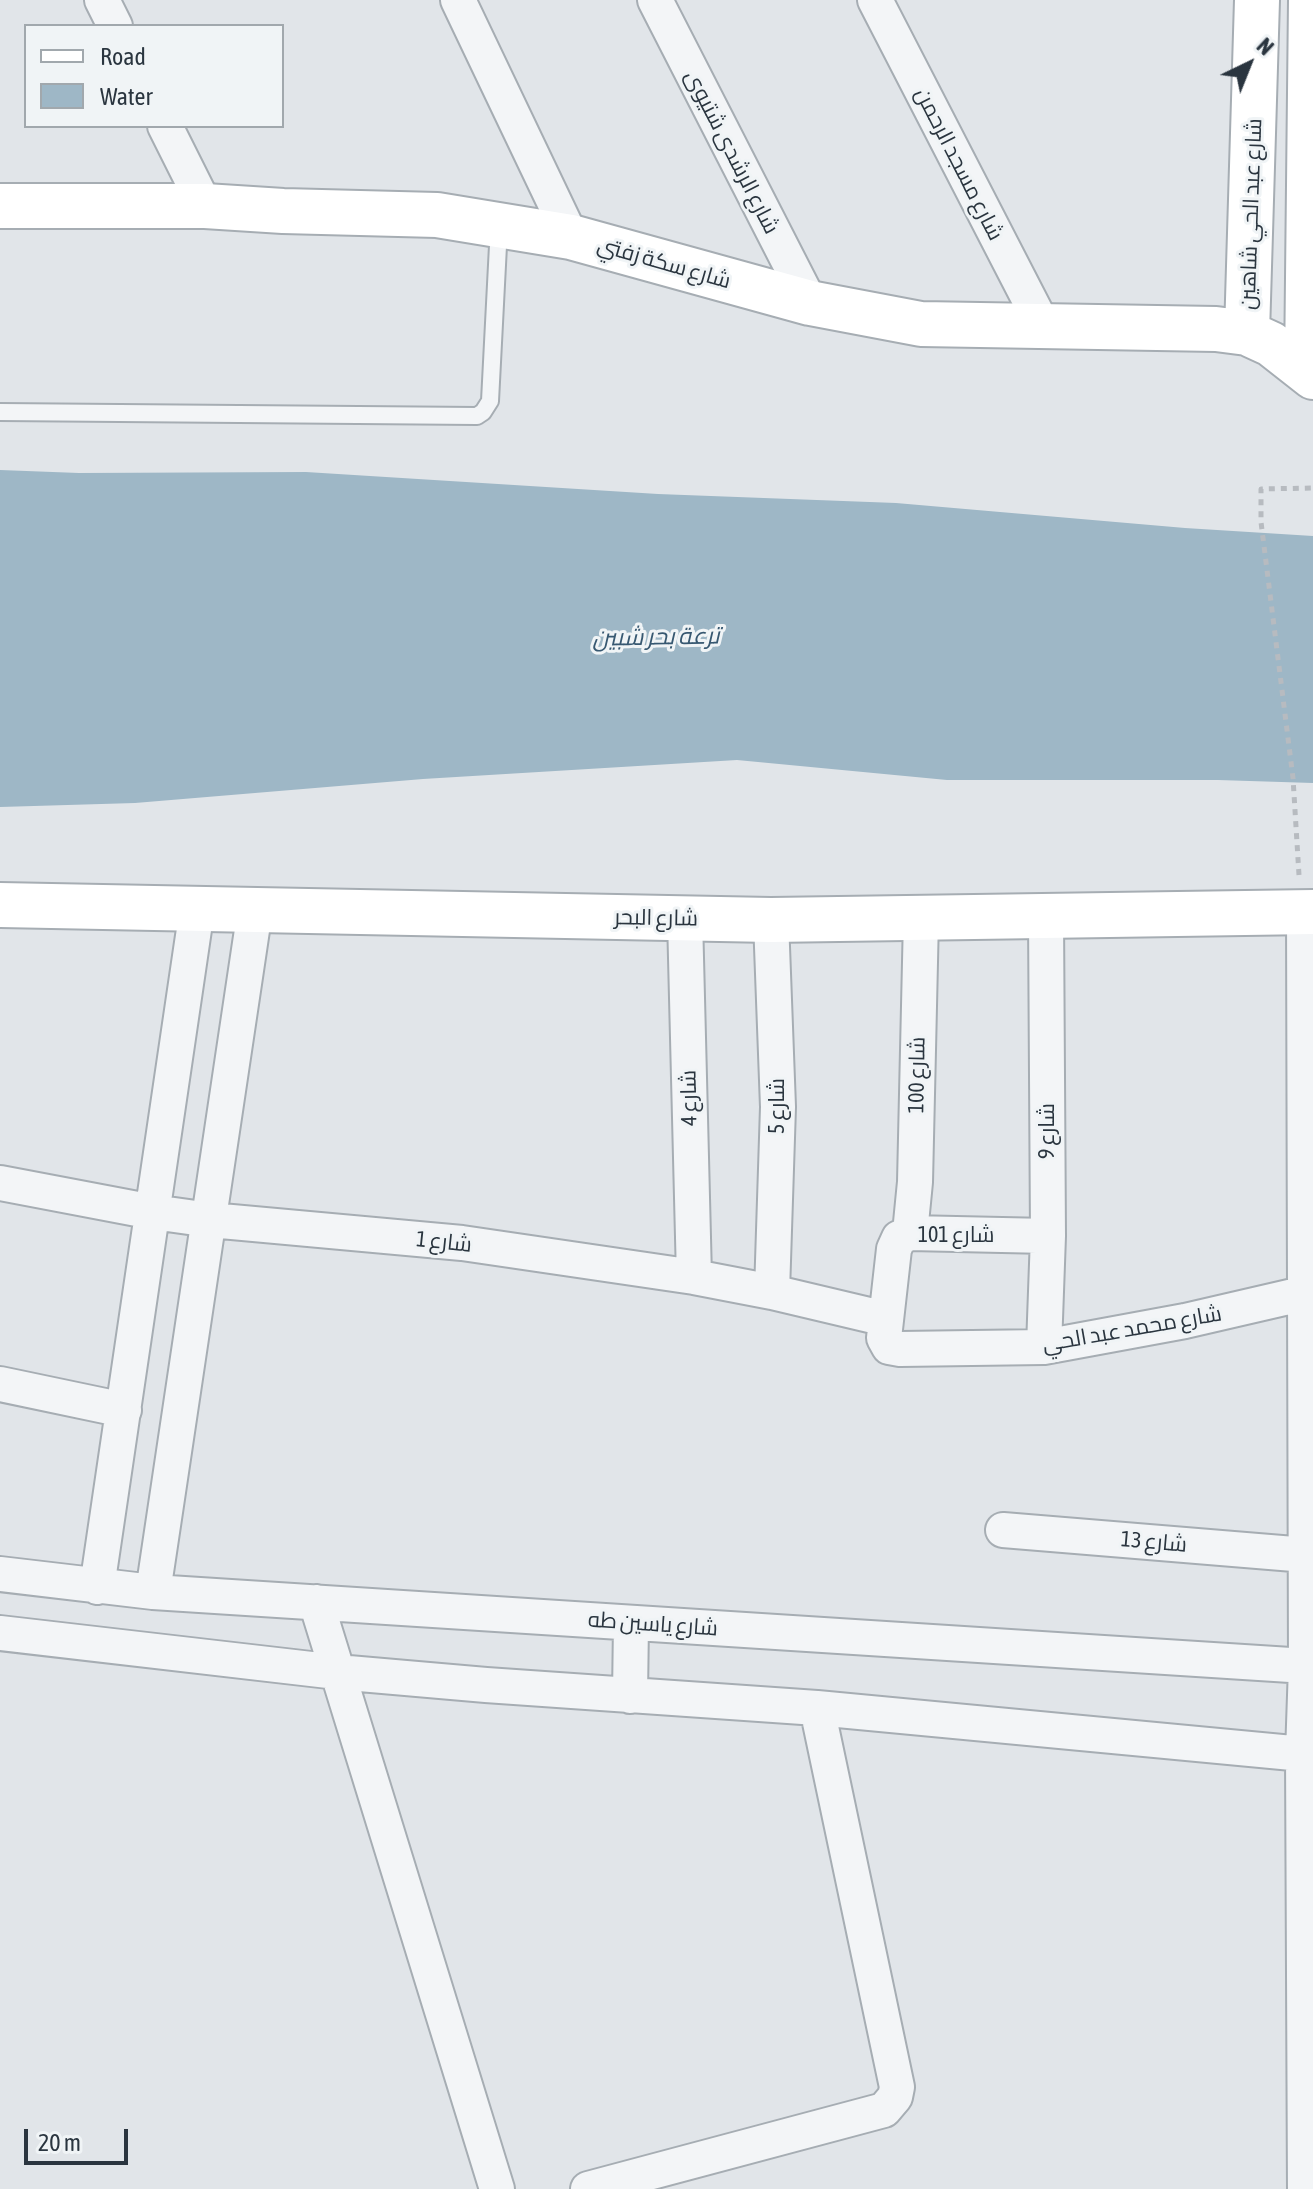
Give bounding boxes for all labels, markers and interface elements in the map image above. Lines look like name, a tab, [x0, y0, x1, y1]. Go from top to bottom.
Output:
legend	[24, 24, 284, 128]
north arrow	[1209, 24, 1289, 104]
text: N	[1252, 33, 1279, 60]
text: Road	[100, 43, 146, 70]
street label: شارع الرشدى شتيوى	[679, 66, 785, 238]
text: Water	[100, 83, 153, 110]
street label: شارع مسجد الرحمن	[909, 83, 1009, 245]
street label: شارع عبد الحي شاهين	[1234, 118, 1268, 310]
street label: شارع سكة زفتي	[594, 231, 734, 295]
water label: ترعة بحر شبين	[592, 621, 720, 653]
street label: شارع البحر	[614, 904, 698, 932]
street label: شارع 100	[903, 1036, 931, 1114]
street label: شارع 4	[675, 1070, 703, 1126]
street label: شارع 5	[764, 1078, 790, 1134]
street label: شارع 9	[1034, 1103, 1060, 1159]
street label: شارع 101	[918, 1222, 994, 1248]
street label: شارع 1	[415, 1226, 473, 1258]
street label: شارع محمد عبد الحي	[1040, 1300, 1224, 1358]
street label: شارع 13	[1120, 1526, 1188, 1558]
street label: شارع ياسين طه	[587, 1606, 719, 1642]
scale bar	[28, 2113, 132, 2163]
text: 20 m	[38, 2129, 81, 2156]

